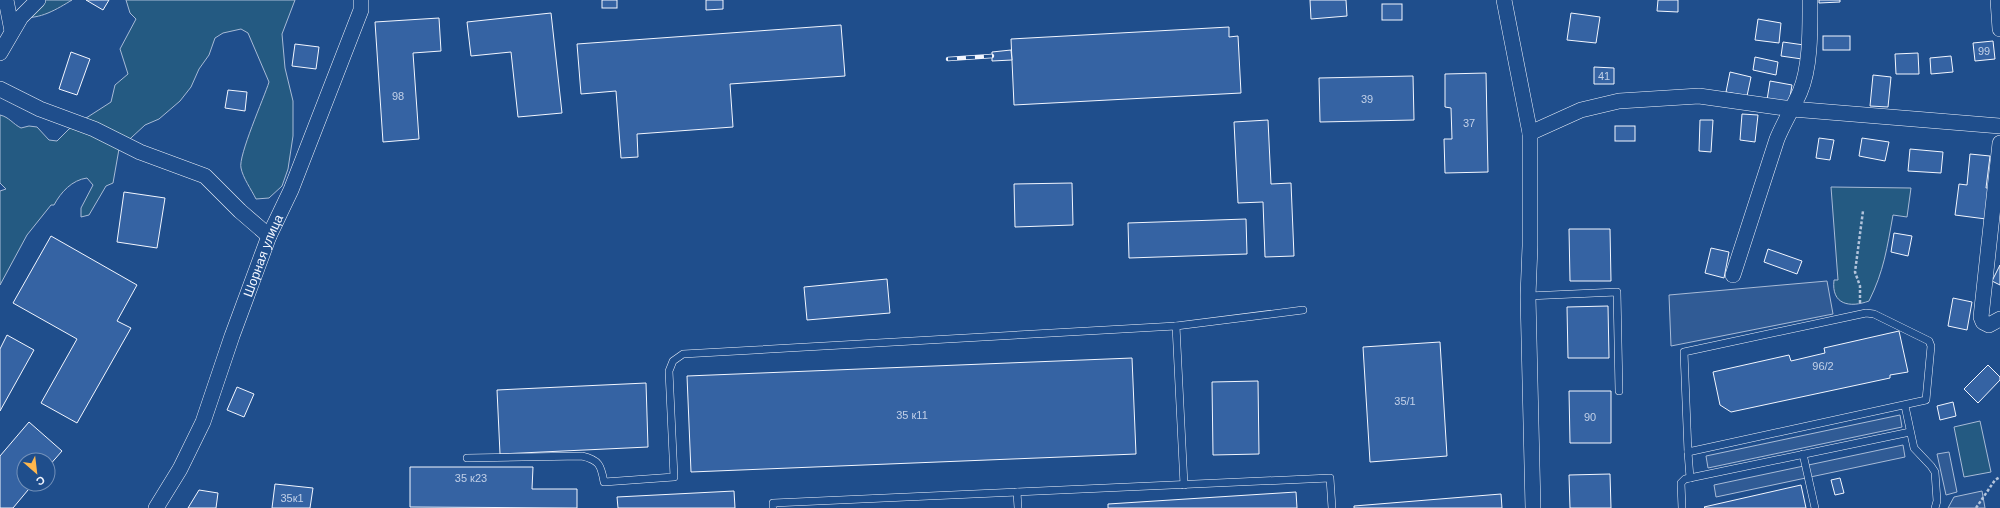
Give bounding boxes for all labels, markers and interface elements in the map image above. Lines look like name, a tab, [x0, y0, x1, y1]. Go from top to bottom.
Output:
house number: 99	[1978, 45, 1990, 57]
house number: 41	[1598, 70, 1610, 82]
house number: 98	[392, 90, 404, 102]
house number: 39	[1361, 93, 1373, 105]
house number: 37	[1463, 117, 1475, 129]
street label: Шорная улица	[240, 211, 286, 299]
house number: 96/2	[1812, 360, 1834, 372]
house number: 35/1	[1394, 395, 1416, 407]
house number: 35 к11	[896, 409, 928, 421]
house number: 90	[1584, 411, 1596, 423]
north arrow	[16, 452, 56, 492]
house number: 35 к23	[455, 472, 487, 484]
text: С	[34, 474, 47, 488]
house number: 35к1	[280, 492, 304, 504]

